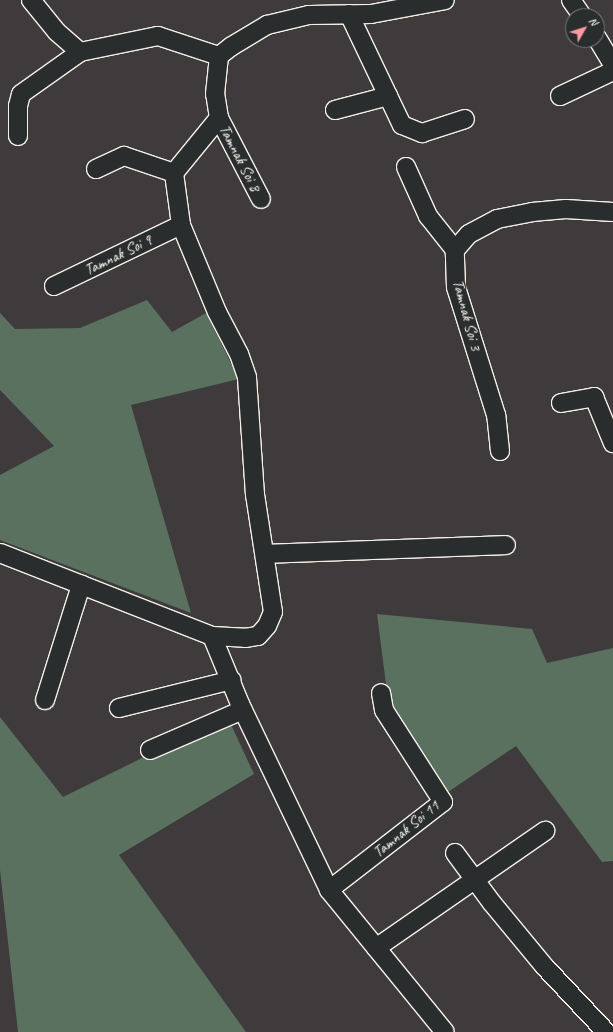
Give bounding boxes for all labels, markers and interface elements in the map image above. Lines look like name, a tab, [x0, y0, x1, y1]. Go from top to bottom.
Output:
north arrow	[565, 8, 605, 48]
text: N	[586, 14, 601, 28]
street label: Tamnak Soi 8	[215, 121, 265, 195]
street label: Tamnak Soi 9	[81, 230, 155, 280]
street label: Tamnak Soi 3	[448, 278, 486, 352]
street label: Tamnak Soi 11	[369, 796, 443, 862]

